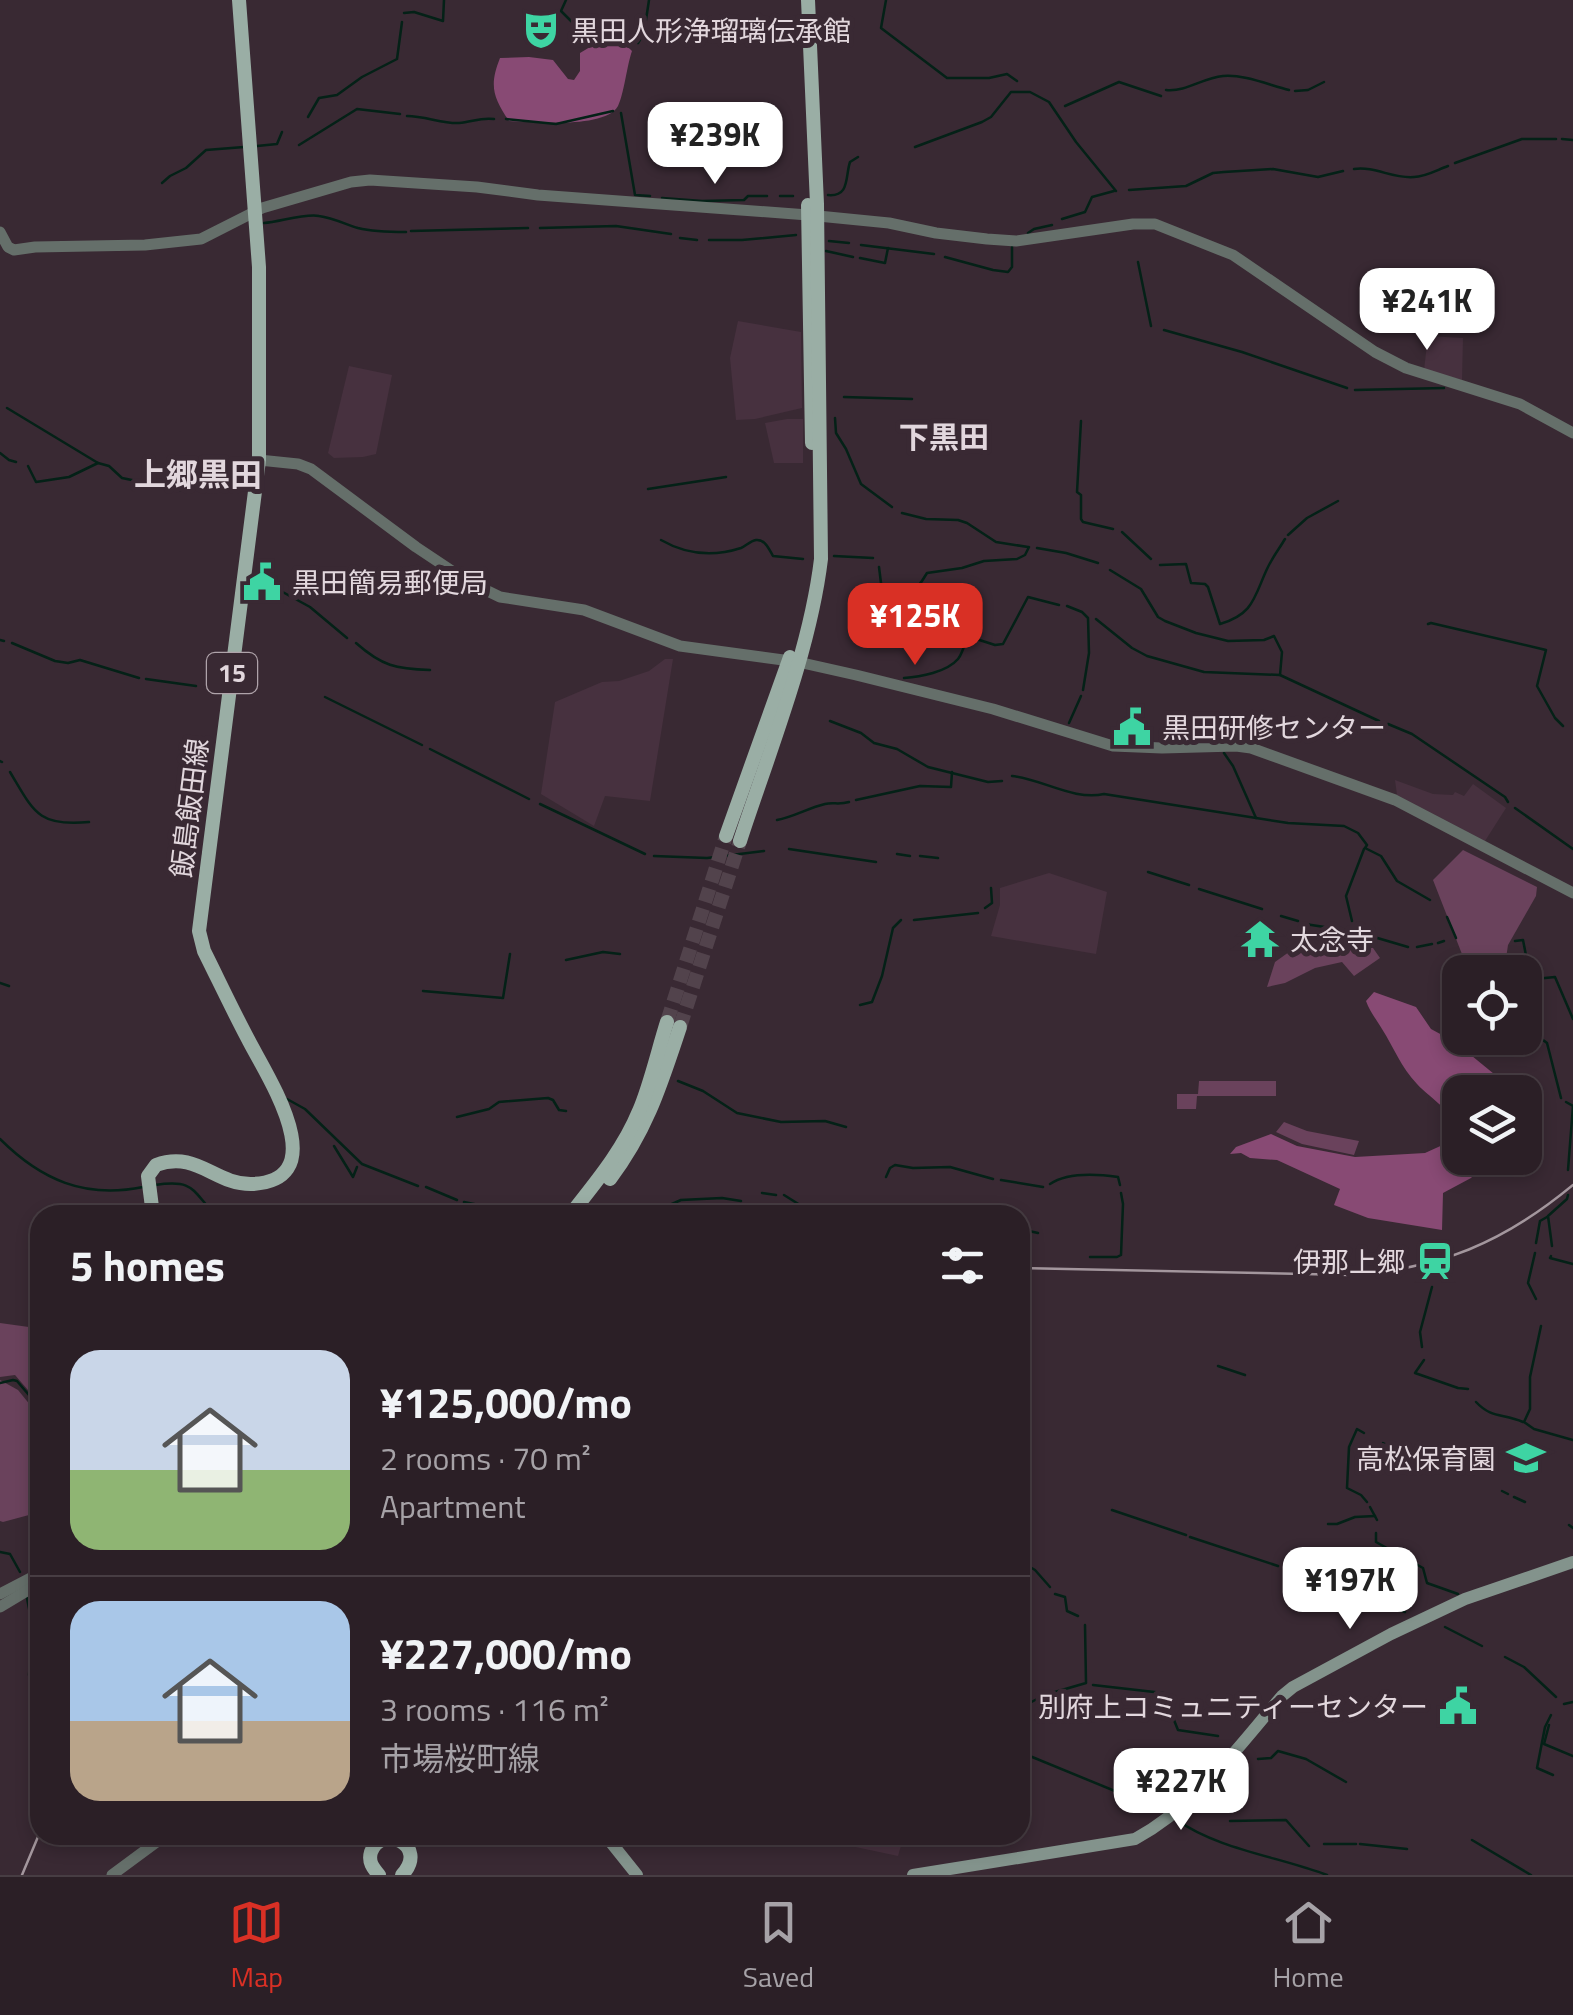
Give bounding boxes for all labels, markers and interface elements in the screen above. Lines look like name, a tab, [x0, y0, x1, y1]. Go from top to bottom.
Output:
theatre icon: 黒田人形浄瑠璃伝承館	[520, 9, 562, 51]
place label: 黒田人形浄瑠璃伝承館	[571, 9, 851, 52]
pin: ¥239K	[645, 102, 785, 187]
text: ¥239K	[670, 110, 760, 158]
pin: ¥241K	[1357, 268, 1497, 353]
text: ¥241K	[1382, 276, 1472, 324]
district label: 下黒田	[899, 414, 989, 460]
district label: 上郷黒田	[134, 450, 262, 498]
public building icon: 黒田簡易郵便局	[241, 561, 283, 603]
place label: 黒田簡易郵便局	[292, 561, 488, 604]
pin: ¥125K	[845, 583, 985, 668]
text: ¥125K	[870, 591, 960, 639]
road number: 15	[207, 653, 257, 693]
public building icon: 黒田研修センター	[1111, 706, 1153, 748]
place label: 黒田研修センター	[1162, 706, 1386, 749]
street label: 飯島飯田線	[159, 736, 219, 880]
temple icon: 太念寺	[1239, 918, 1281, 960]
place label: 太念寺	[1290, 918, 1374, 961]
map controls	[1442, 955, 1542, 1175]
button: locate	[1442, 955, 1542, 1055]
button: layers	[1442, 1075, 1542, 1175]
text: 5 homes	[70, 1233, 225, 1297]
icon: filters	[935, 1238, 990, 1293]
place label: 伊那上郷	[1293, 1240, 1405, 1283]
station icon: 伊那上郷	[1414, 1240, 1456, 1282]
text: ¥125,000/mo	[380, 1370, 632, 1434]
icon: home	[150, 1390, 270, 1510]
text: 2 rooms · 70 m²	[380, 1434, 591, 1482]
place label: 高松保育園	[1356, 1437, 1496, 1480]
school or university icon: 高松保育園	[1505, 1437, 1547, 1479]
text: Apartment	[380, 1482, 526, 1530]
pin: ¥197K	[1280, 1547, 1420, 1632]
text: ¥197K	[1305, 1555, 1395, 1603]
text: ¥227,000/mo	[380, 1621, 632, 1685]
icon: home	[150, 1641, 270, 1761]
text: 3 rooms · 116 m²	[380, 1685, 609, 1733]
place label: 別府上コミュニティーセンター	[1038, 1685, 1428, 1728]
public building icon: 別府上コミュニティーセンター	[1437, 1685, 1479, 1727]
text: 市場桜町線	[380, 1734, 540, 1782]
pin: ¥227K	[1111, 1748, 1251, 1833]
text: ¥227K	[1136, 1756, 1226, 1804]
tab: Map	[229, 1895, 284, 1998]
tab: Saved	[743, 1895, 814, 1998]
tab: Home	[1273, 1895, 1344, 1998]

